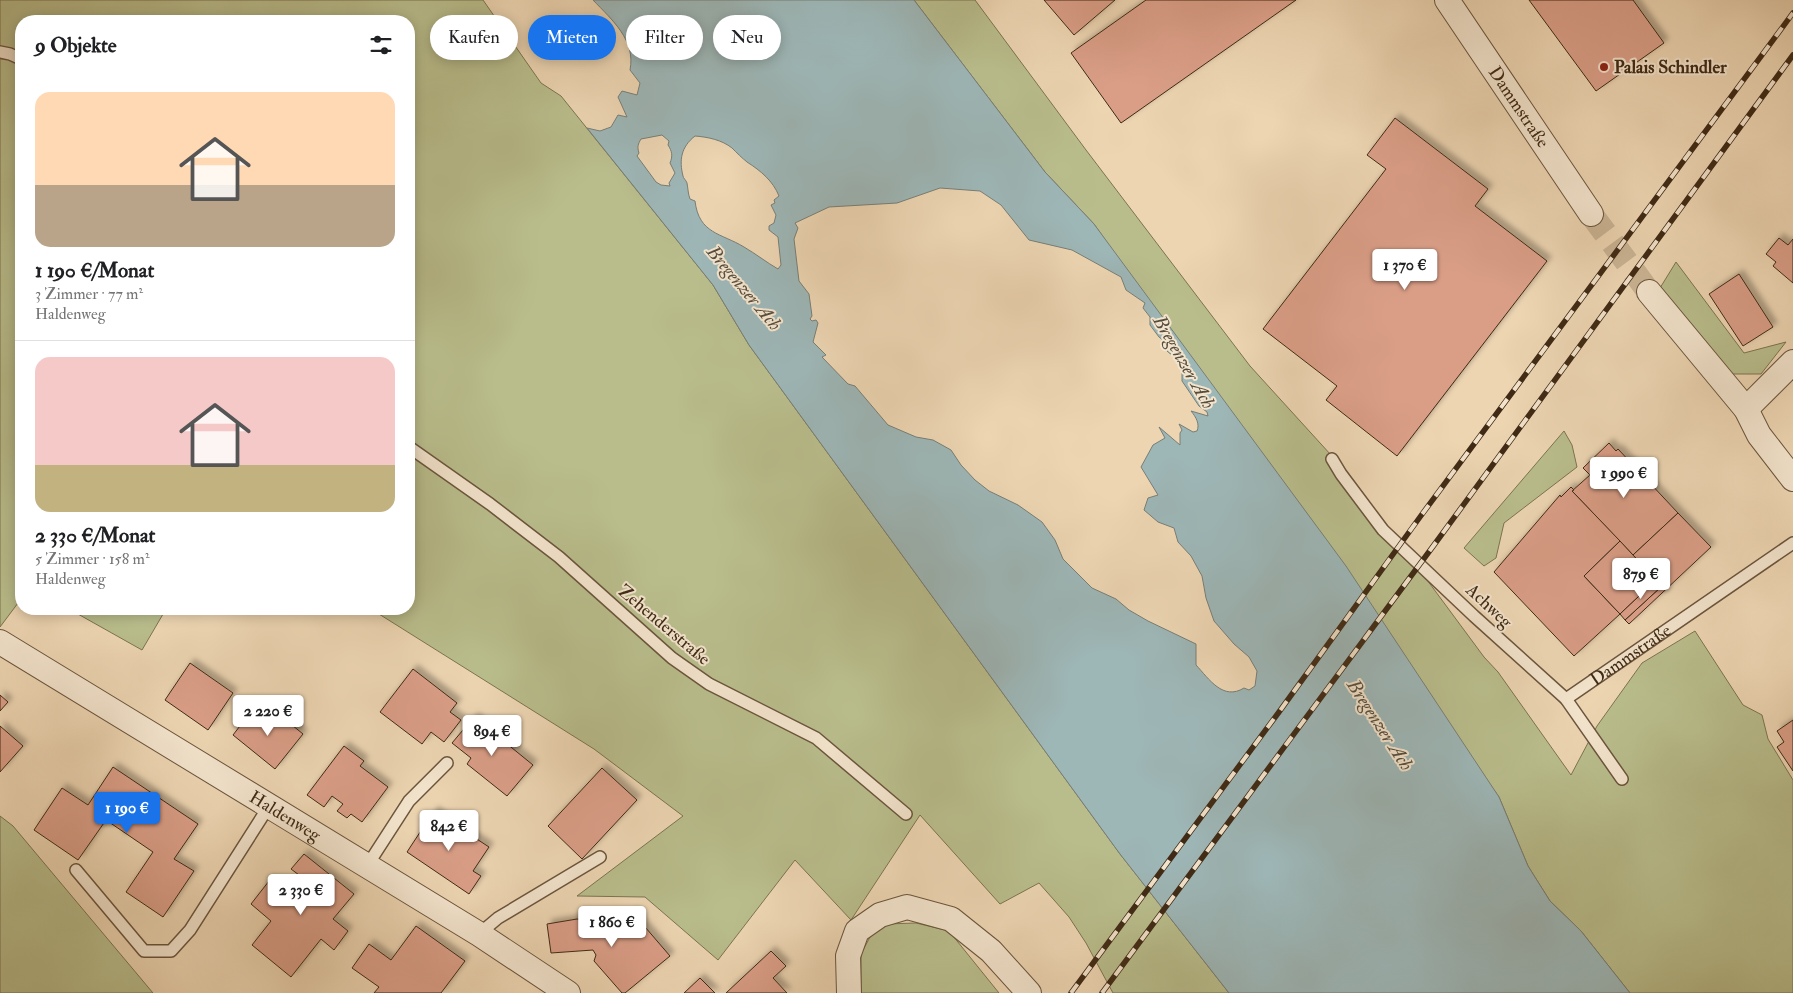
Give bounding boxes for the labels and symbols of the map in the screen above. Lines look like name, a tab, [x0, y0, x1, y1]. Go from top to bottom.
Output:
place label: Palais Schindler	[1614, 56, 1727, 79]
marker: Palais Schindler	[1598, 61, 1610, 73]
street label: Dammstraße	[1483, 62, 1555, 153]
water label: Bregenzer Ach	[701, 240, 787, 336]
pin: 1 370 €	[1359, 248, 1451, 291]
water label: Bregenzer Ach	[1147, 310, 1220, 413]
pin: 1 990 €	[1578, 456, 1670, 499]
pin: 879 €	[1606, 558, 1676, 600]
street label: Achweg	[1460, 578, 1518, 634]
street label: Zehenderstraße	[613, 580, 715, 671]
street label: Dammstraße	[1585, 619, 1676, 691]
water label: Bregenzer Ach	[1341, 674, 1418, 775]
pin: 2 220 €	[222, 694, 314, 737]
pin: 894 €	[457, 714, 527, 757]
street label: Haldenweg	[245, 785, 326, 847]
pin: 1 190 €	[81, 792, 173, 834]
pin: 842 €	[414, 810, 484, 852]
pin: 2 330 €	[255, 874, 347, 916]
pin: 1 860 €	[566, 906, 658, 948]

